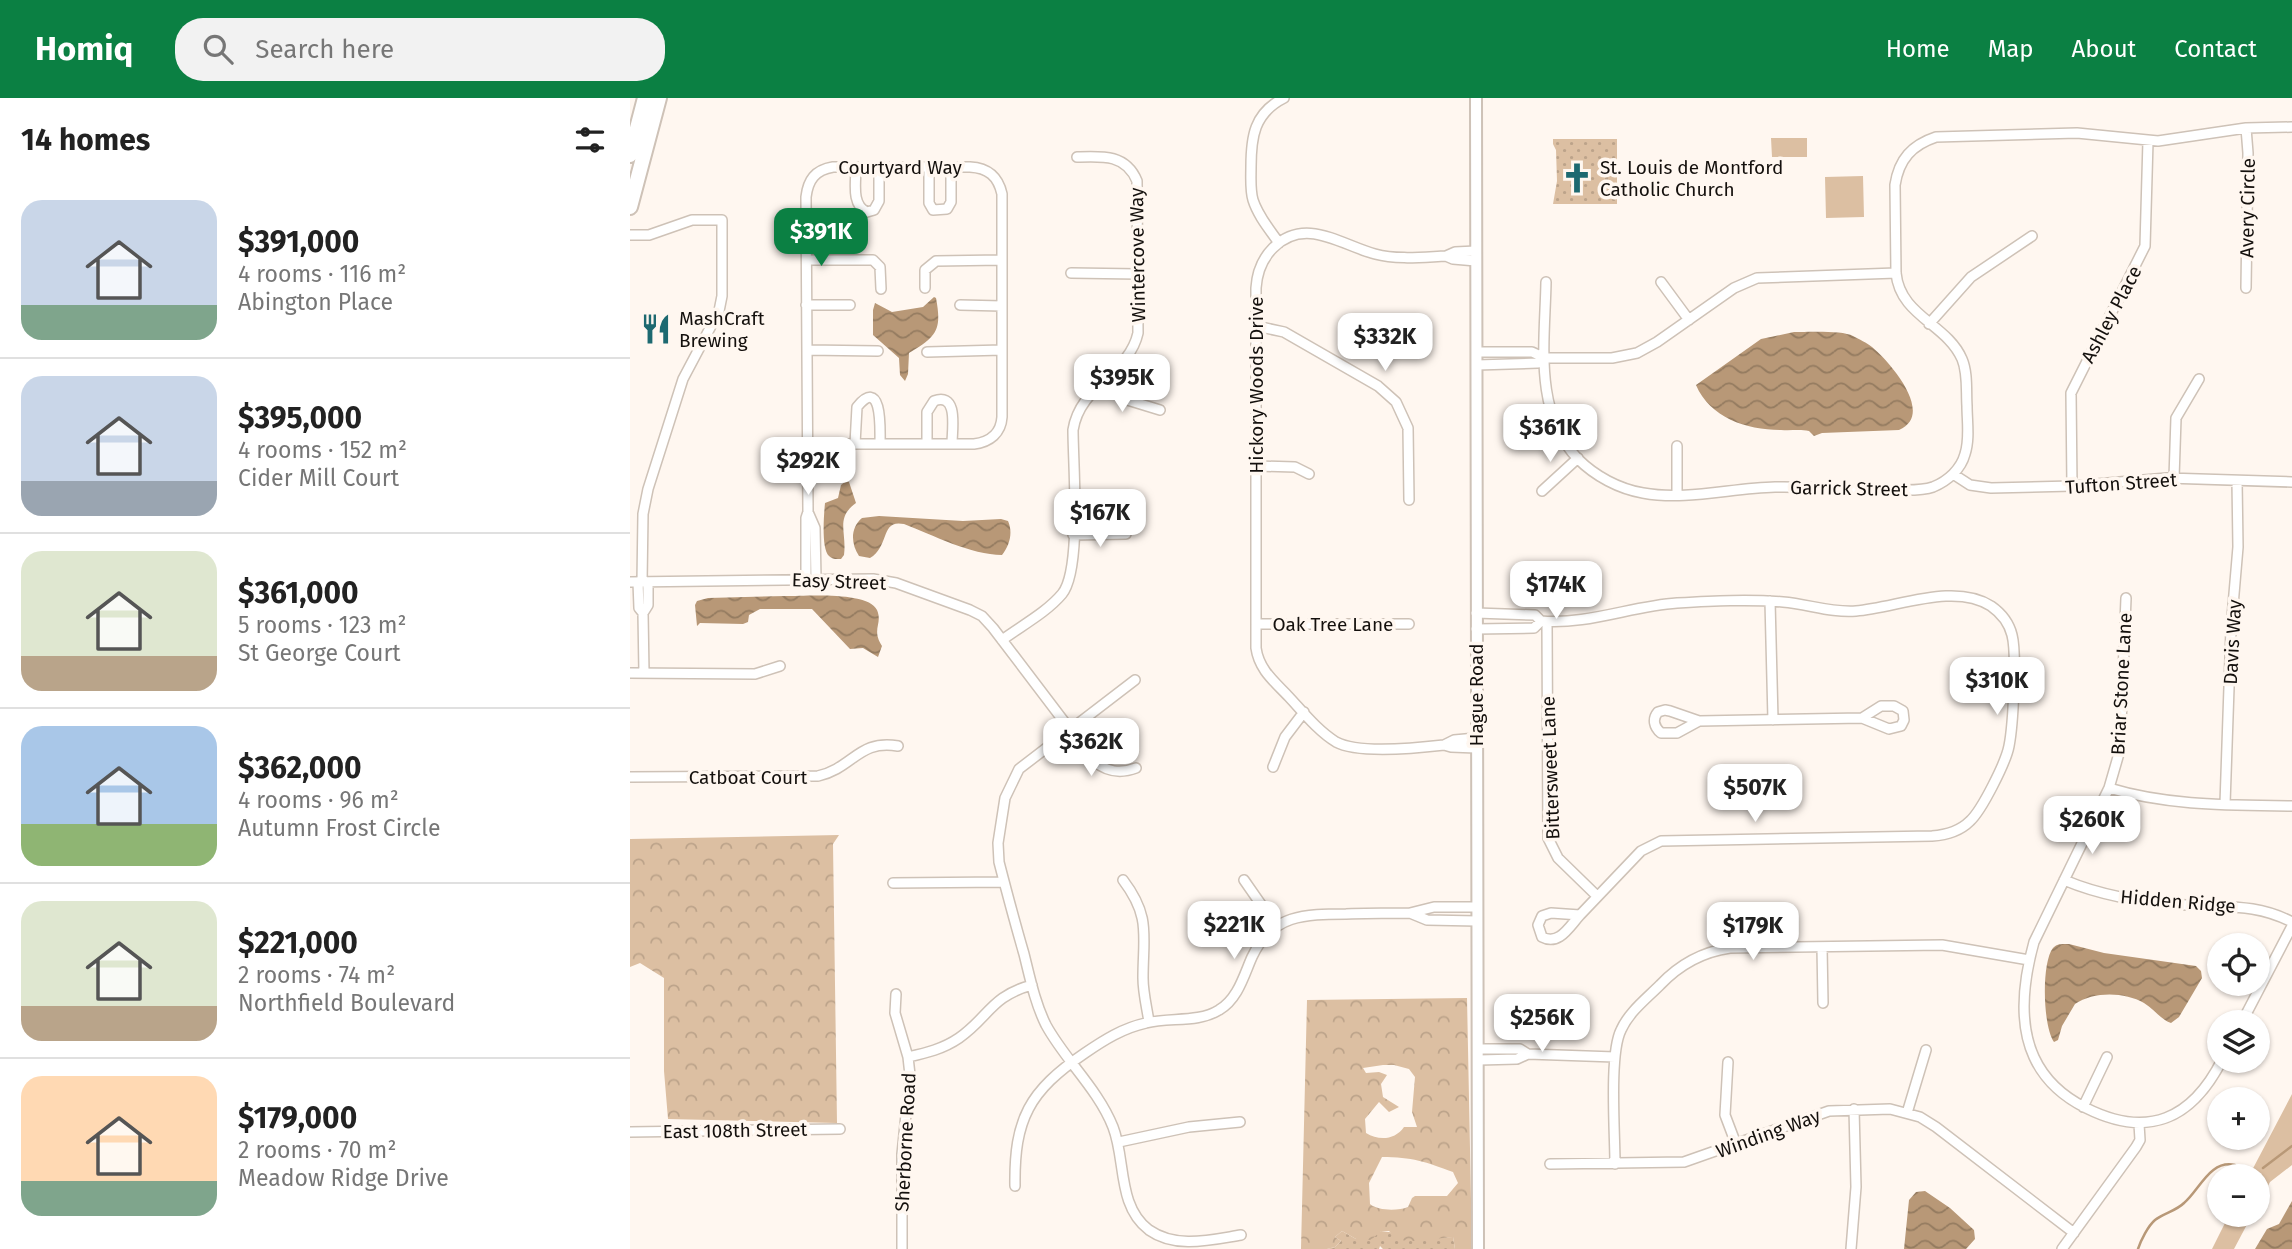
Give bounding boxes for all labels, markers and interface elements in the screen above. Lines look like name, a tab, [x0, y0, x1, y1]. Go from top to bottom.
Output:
search box	[175, 18, 665, 81]
text: Homiq	[35, 29, 133, 69]
icon: search	[199, 30, 237, 68]
text: Search here	[255, 34, 394, 65]
text: Home	[1886, 35, 1950, 63]
text: Map	[1988, 35, 2034, 63]
text: About	[2072, 35, 2136, 63]
text: Contact	[2174, 35, 2257, 63]
icon: filters	[571, 121, 609, 159]
text: 14 homes	[21, 122, 150, 158]
street label: Courtyard Way	[838, 156, 962, 179]
place label: St. Louis de Montford Catholic Church	[1600, 156, 1783, 201]
street label: Avery Circle	[2235, 158, 2260, 258]
church icon: St. Louis de Montford Catholic Church	[1560, 161, 1594, 195]
street label: Wintercove Way	[1125, 187, 1150, 323]
pin: $391K	[772, 208, 870, 268]
text: $391K	[790, 217, 852, 245]
text: $391,000	[238, 224, 359, 260]
icon: home	[77, 228, 161, 312]
text: 4 rooms · 116 m²	[238, 260, 406, 288]
street label: Ashley Place	[2076, 262, 2147, 367]
text: Abington Place	[238, 288, 393, 316]
street label: Hickory Woods Drive	[1245, 296, 1268, 474]
place label: MashCraft Brewing	[679, 307, 765, 352]
restaurant icon: MashCraft Brewing	[639, 312, 673, 346]
pin: $332K	[1336, 314, 1434, 373]
text: $332K	[1354, 322, 1416, 350]
pin: $395K	[1073, 354, 1171, 414]
text: $395K	[1090, 363, 1154, 391]
text: $395,000	[238, 400, 362, 436]
icon: home	[77, 404, 161, 488]
pin: $361K	[1501, 404, 1599, 464]
text: $361K	[1519, 413, 1581, 441]
text: 4 rooms · 152 m²	[238, 436, 407, 464]
pin: $292K	[759, 438, 857, 497]
text: $292K	[777, 446, 839, 474]
text: Cider Mill Court	[238, 464, 399, 492]
street label: Tufton Street	[2064, 468, 2178, 499]
street label: Garrick Street	[1790, 476, 1908, 501]
pin: $167K	[1051, 490, 1149, 549]
text: $167K	[1070, 498, 1130, 526]
pin: $174K	[1507, 561, 1605, 621]
street label: Easy Street	[791, 568, 887, 595]
text: $174K	[1526, 570, 1586, 598]
text: $361,000	[238, 575, 359, 611]
icon: home	[77, 579, 161, 663]
street label: Davis Way	[2219, 598, 2246, 685]
text: 5 rooms · 123 m²	[238, 611, 406, 639]
street label: Briar Stone Lane	[2106, 612, 2137, 756]
street label: Oak Tree Lane	[1273, 613, 1393, 636]
text: St George Court	[238, 639, 401, 667]
street label: Hague Road	[1465, 643, 1488, 747]
pin: $310K	[1948, 658, 2046, 717]
text: $310K	[1966, 666, 2028, 694]
street label: Bittersweet Lane	[1536, 696, 1565, 840]
pin: $362K	[1042, 718, 1140, 778]
text: $362K	[1059, 727, 1123, 755]
text: $362,000	[238, 750, 362, 786]
icon: home	[77, 754, 161, 838]
pin: $507K	[1706, 764, 1804, 824]
street label: Catboat Court	[689, 766, 807, 789]
text: $507K	[1723, 773, 1787, 801]
text: 4 rooms · 96 m²	[238, 786, 399, 814]
pin: $260K	[2043, 796, 2141, 856]
text: $260K	[2059, 805, 2125, 833]
text: Autumn Frost Circle	[238, 814, 441, 842]
street label: Hidden Ridge	[2119, 885, 2237, 918]
pin: $221K	[1185, 902, 1283, 961]
pin: $179K	[1704, 902, 1802, 962]
text: $221K	[1204, 910, 1264, 938]
text: $179K	[1723, 911, 1783, 939]
text: $221,000	[238, 925, 358, 961]
icon: home	[77, 929, 161, 1013]
map controls	[2207, 933, 2270, 1227]
button: locate	[2207, 933, 2270, 996]
text: 2 rooms · 74 m²	[238, 961, 395, 989]
text: Northfield Boulevard	[238, 989, 455, 1017]
pin: $256K	[1493, 995, 1591, 1054]
text: $256K	[1510, 1003, 1574, 1031]
button: layers	[2207, 1010, 2270, 1073]
street label: Sherborne Road	[890, 1072, 921, 1212]
button: +	[2207, 1087, 2270, 1150]
text: $179,000	[238, 1100, 357, 1136]
icon: home	[77, 1104, 161, 1188]
street label: Winding Way	[1713, 1104, 1824, 1163]
street label: East 108th Street	[662, 1118, 808, 1143]
text: 2 rooms · 70 m²	[238, 1136, 396, 1164]
text: Meadow Ridge Drive	[238, 1164, 449, 1192]
button: −	[2207, 1164, 2270, 1227]

